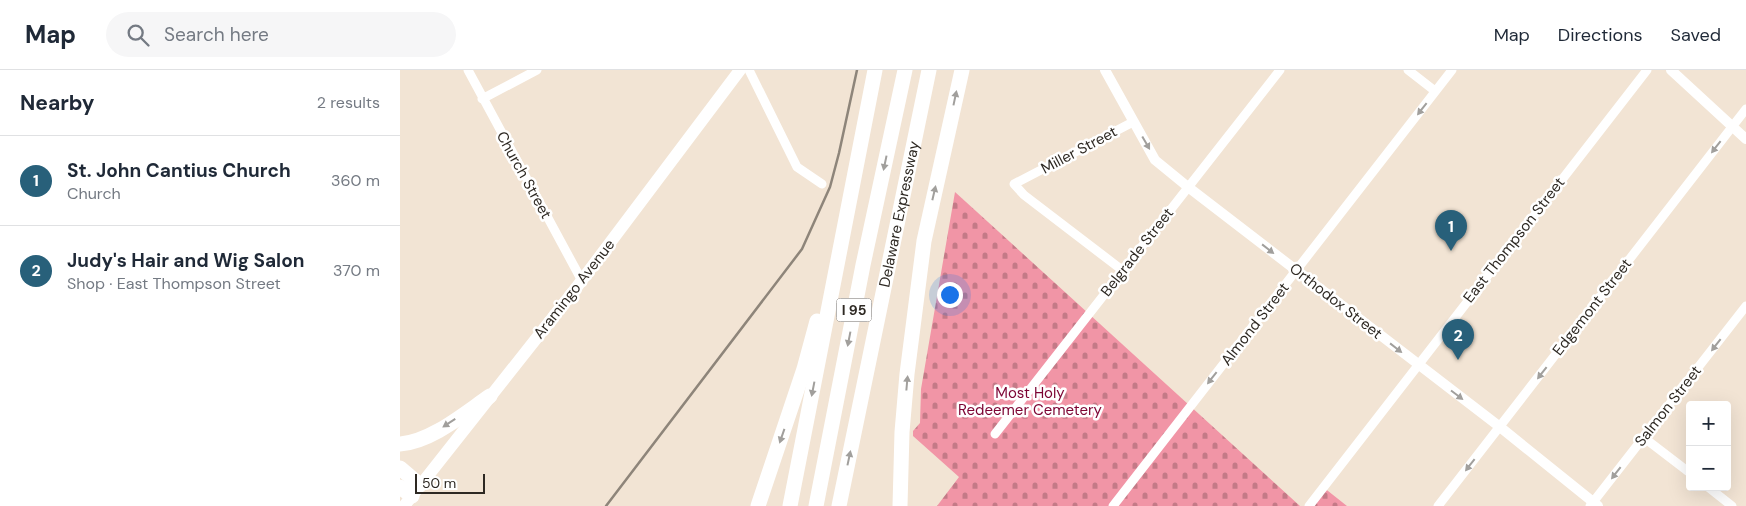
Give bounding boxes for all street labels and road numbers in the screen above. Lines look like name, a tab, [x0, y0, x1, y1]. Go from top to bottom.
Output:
street label: Miller Street	[1037, 122, 1121, 178]
street label: Church Street	[492, 128, 556, 222]
street label: Delaware Expressway	[874, 139, 924, 289]
street label: East Thompson Street	[1459, 173, 1569, 307]
street label: Belgrade Street	[1096, 203, 1178, 300]
street label: Aramingo Avenue	[529, 235, 619, 343]
street label: Edgemont Street	[1548, 254, 1636, 360]
street label: Orthodox Street	[1286, 258, 1387, 344]
street label: Almond Street	[1216, 278, 1294, 370]
road number: I 95	[836, 298, 872, 322]
street label: Salmon Street	[1630, 361, 1706, 451]

